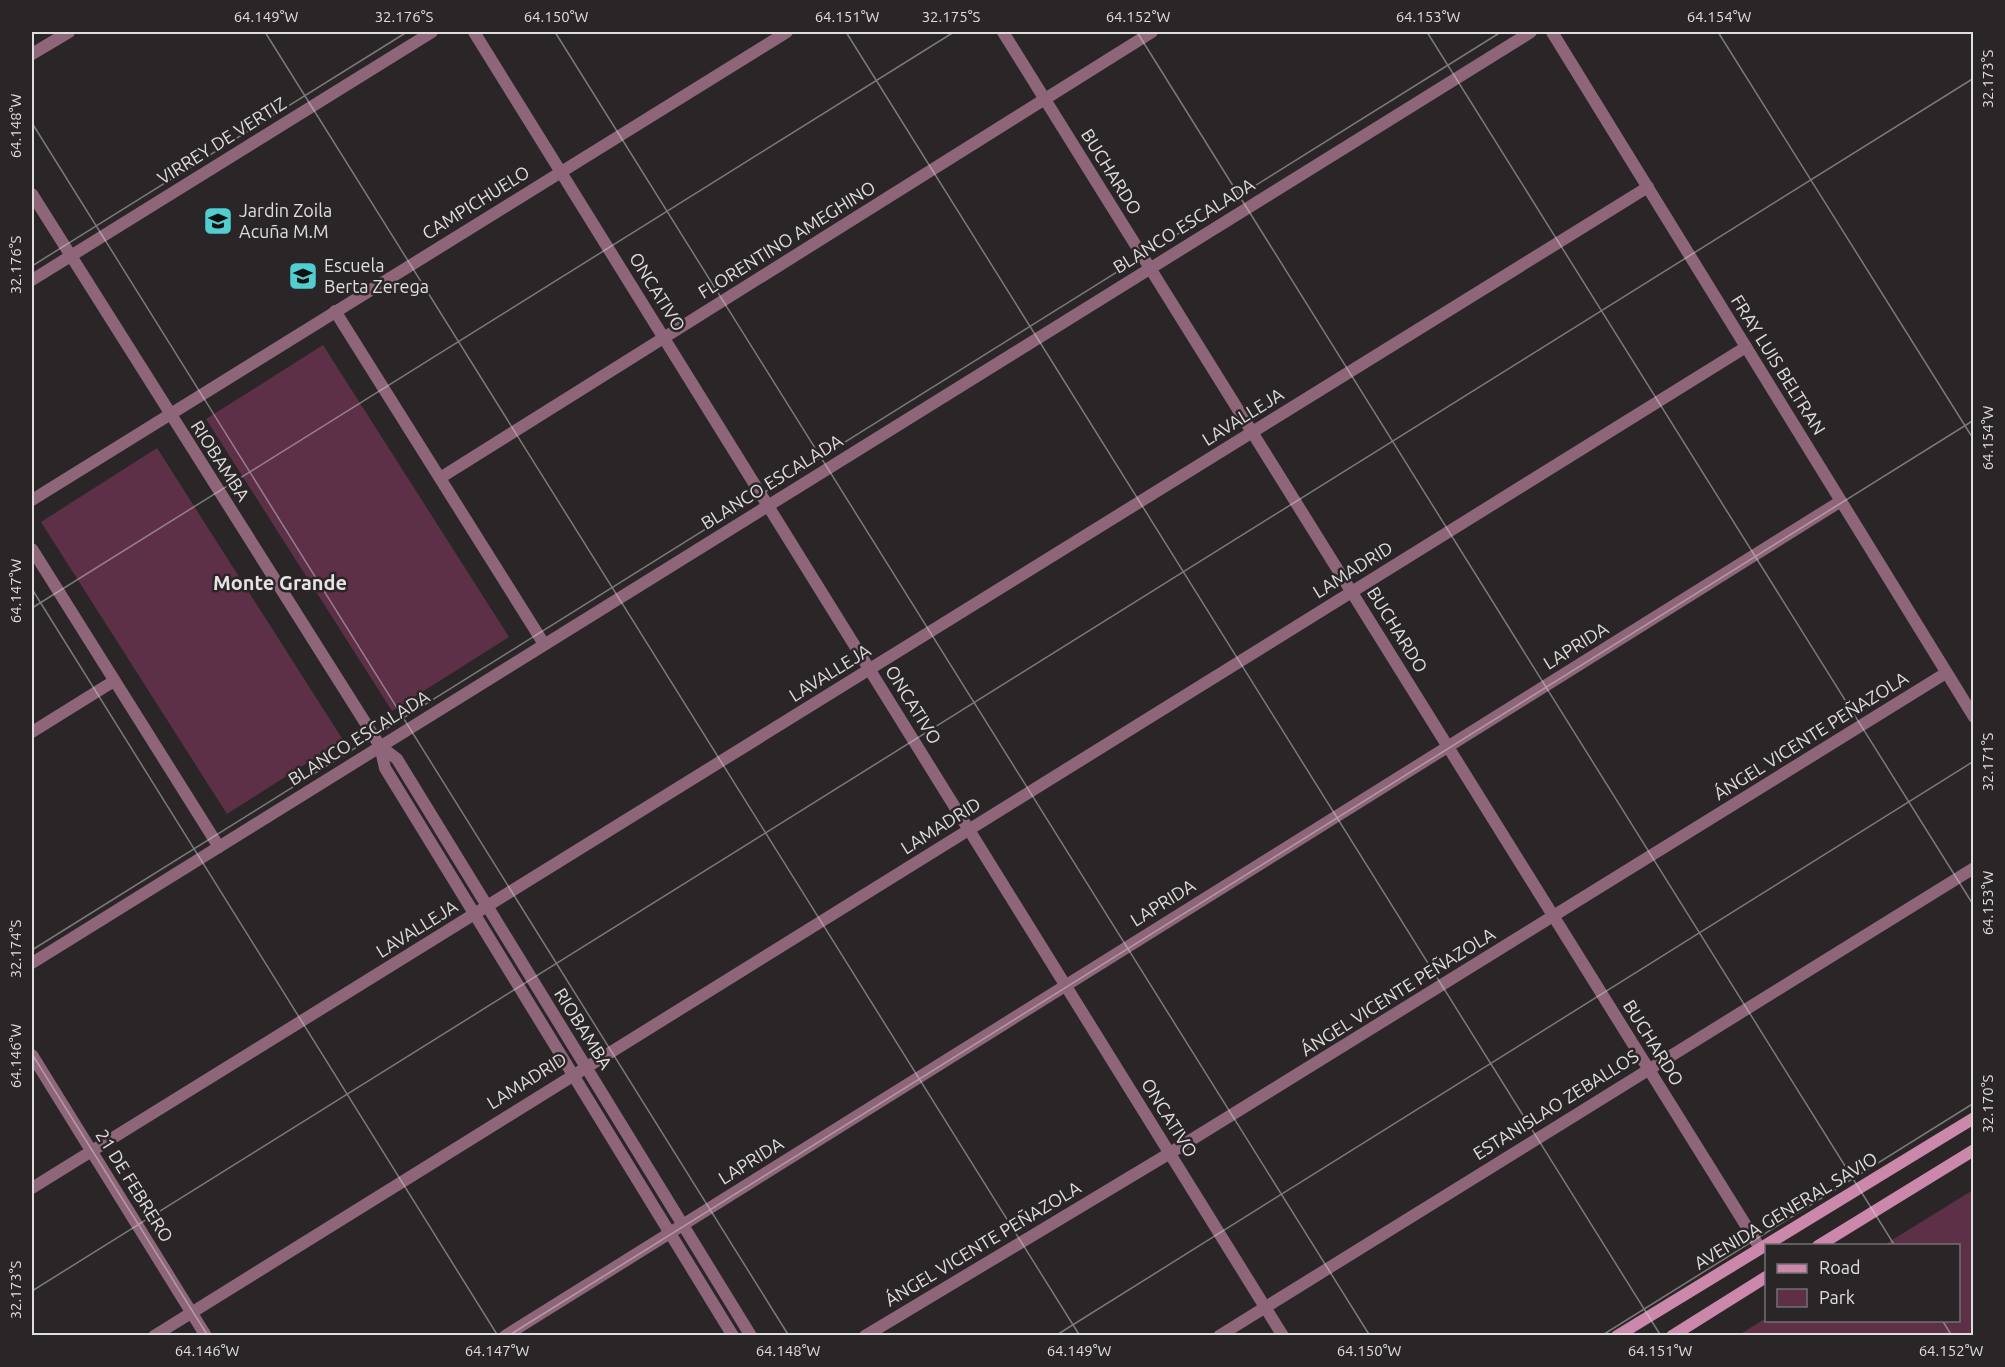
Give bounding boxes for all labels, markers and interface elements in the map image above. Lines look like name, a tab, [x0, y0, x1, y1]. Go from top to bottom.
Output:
text: 64.149°W	[234, 8, 298, 25]
text: 32.176°S	[375, 8, 433, 25]
text: 64.150°W	[524, 8, 588, 25]
text: 64.151°W	[815, 8, 879, 25]
text: 32.175°S	[922, 8, 980, 25]
text: 64.152°W	[1106, 8, 1170, 25]
text: 64.153°W	[1396, 8, 1460, 25]
text: 64.154°W	[1687, 8, 1751, 25]
text: 32.173°S	[1979, 50, 1996, 108]
street label: VIRREY DE VERTIZ	[154, 93, 289, 188]
text: 64.148°W	[7, 94, 24, 158]
street label: BUCHARDO	[1078, 125, 1146, 218]
street label: CAMPICHUELO	[418, 161, 533, 243]
street label: BLANCO ESCALADA	[1109, 173, 1258, 277]
street label: FLORENTINO AMEGHINO	[694, 176, 879, 302]
place label: Jardin Zoila Acuña M.M	[239, 200, 332, 241]
school or university icon: Jardin Zoila Acuña M.M	[202, 205, 234, 237]
text: 32.176°S	[7, 236, 24, 294]
street label: ONCATIVO	[626, 249, 690, 334]
place label: Escuela Berta Zerega	[324, 255, 429, 296]
school or university icon: Escuela Berta Zerega	[287, 260, 319, 292]
street label: FRAY LUIS BELTRAN	[1728, 291, 1830, 438]
street label: LAVALLEJA	[1198, 383, 1287, 449]
text: 64.154°W	[1979, 406, 1996, 470]
street label: RIOBAMBA	[187, 417, 254, 505]
street label: BLANCO ESCALADA	[697, 429, 846, 533]
street label: LAMADRID	[1309, 537, 1396, 601]
text: 64.147°W	[7, 559, 24, 623]
district label: Monte Grande	[213, 571, 347, 594]
street label: BUCHARDO	[1364, 583, 1432, 676]
street label: LAPRIDA	[1540, 617, 1612, 673]
street label: LAVALLEJA	[785, 639, 874, 705]
street label: ONCATIVO	[882, 662, 946, 747]
street label: ÁNGEL VICENTE PEÑAZOLA	[1709, 666, 1911, 803]
street label: BLANCO ESCALADA	[284, 685, 433, 789]
text: 32.171°S	[1979, 733, 1996, 791]
street label: LAMADRID	[897, 793, 984, 857]
text: 64.153°W	[1979, 871, 1996, 935]
street label: LAPRIDA	[1127, 874, 1199, 930]
street label: LAVALLEJA	[372, 895, 461, 961]
text: 32.174°S	[7, 920, 24, 978]
street label: ÁNGEL VICENTE PEÑAZOLA	[1296, 922, 1498, 1059]
street label: RIOBAMBA	[551, 984, 617, 1073]
street label: BUCHARDO	[1620, 996, 1688, 1089]
text: 64.146°W	[7, 1024, 24, 1088]
street label: ESTANISLAO ZEBALLOS	[1469, 1045, 1642, 1163]
street label: LAMADRID	[483, 1048, 570, 1112]
street label: ONCATIVO	[1138, 1075, 1202, 1160]
text: 32.170°S	[1979, 1075, 1996, 1133]
street label: 21 DE FEBRERO	[92, 1126, 177, 1245]
street label: LAPRIDA	[715, 1132, 787, 1188]
street label: AVENIDA GENERAL SAVIO	[1690, 1147, 1881, 1273]
street label: ÁNGEL VICENTE PEÑAZOLA	[880, 1176, 1084, 1310]
legend	[1765, 1244, 1960, 1322]
text: Road	[1819, 1257, 1861, 1277]
text: 32.173°S	[7, 1261, 24, 1319]
text: Park	[1819, 1287, 1855, 1307]
text: 64.146°W	[175, 1342, 239, 1359]
text: 64.147°W	[465, 1342, 529, 1359]
text: 64.148°W	[756, 1342, 820, 1359]
text: 64.149°W	[1047, 1342, 1111, 1359]
text: 64.150°W	[1337, 1342, 1401, 1359]
text: 64.151°W	[1628, 1342, 1692, 1359]
text: 64.152°W	[1919, 1342, 1983, 1359]

